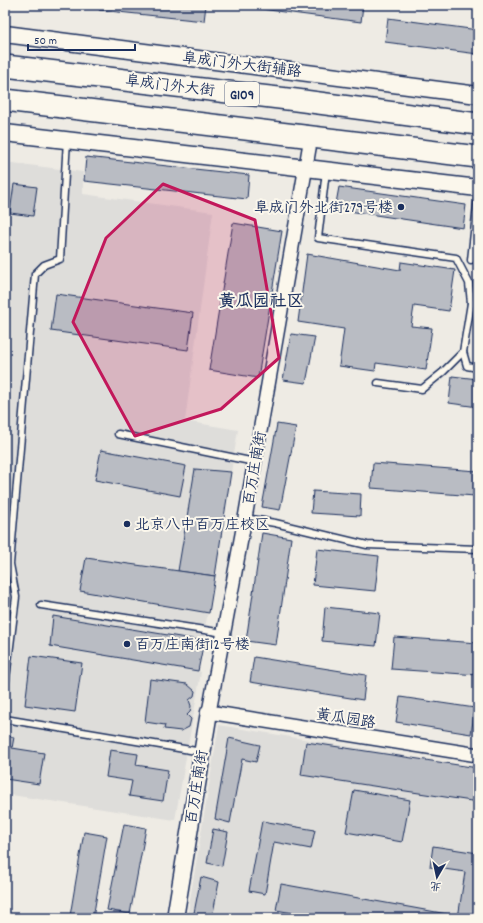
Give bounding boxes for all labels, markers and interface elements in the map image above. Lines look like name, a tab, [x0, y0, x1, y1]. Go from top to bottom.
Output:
scale bar	[28, 26, 135, 52]
text: 50 m	[34, 33, 57, 50]
street label: 阜成门外大街辅路	[181, 48, 303, 84]
street label: 阜成门外大街	[124, 71, 216, 103]
road number: G109	[225, 82, 259, 106]
place label: 阜成门外北街279号楼	[254, 198, 393, 220]
marker: 阜成门外北街279号楼	[396, 202, 406, 212]
district label: 黄瓜园社区	[219, 291, 304, 315]
street label: 百万庄南街	[239, 429, 273, 507]
place label: 北京八中百万庄校区	[135, 515, 270, 537]
marker: 北京八中百万庄校区	[122, 519, 132, 529]
place label: 百万庄南街12号楼	[135, 635, 250, 657]
marker: 百万庄南街12号楼	[122, 639, 132, 649]
street label: 黄瓜园路	[314, 704, 377, 736]
street label: 百万庄南街	[181, 749, 215, 826]
north arrow	[417, 857, 457, 897]
text: 北	[429, 876, 442, 894]

